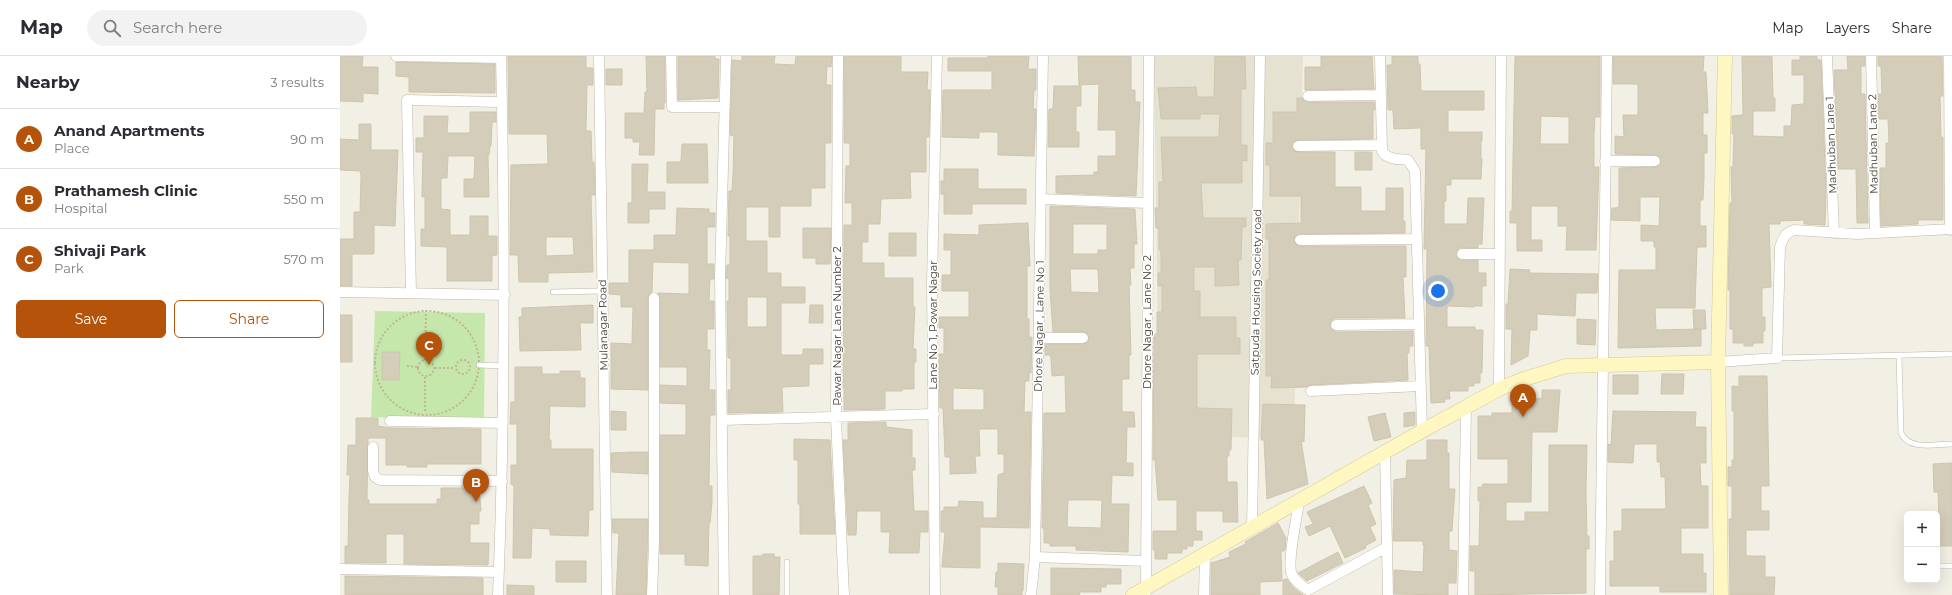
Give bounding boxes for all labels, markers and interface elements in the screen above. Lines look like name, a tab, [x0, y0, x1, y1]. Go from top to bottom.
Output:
search box	[87, 10, 367, 46]
text: Map	[20, 16, 63, 39]
icon: search	[101, 17, 123, 39]
text: Search here	[133, 18, 222, 37]
text: Map	[1772, 19, 1803, 37]
text: Layers	[1825, 19, 1870, 37]
text: Share	[1892, 19, 1932, 37]
text: Nearby	[16, 72, 80, 92]
text: 3 results	[270, 74, 324, 90]
street label: Madhuban Lane 2	[1865, 94, 1881, 194]
street label: Madhuban Lane 1	[1822, 96, 1840, 194]
text: Anand Apartments	[54, 121, 204, 140]
text: A	[24, 131, 34, 147]
text: 90 m	[290, 131, 324, 147]
text: Place	[54, 140, 90, 156]
text: Prathamesh Clinic	[54, 181, 198, 200]
text: B	[24, 191, 34, 207]
text: 550 m	[284, 191, 324, 207]
text: Hospital	[54, 200, 107, 216]
street label: Satpuda Housing Society road	[1248, 209, 1264, 375]
text: Shivaji Park	[54, 241, 146, 260]
street label: Pawar Nagar Lane Number 2	[830, 246, 844, 406]
text: C	[24, 251, 34, 267]
text: 570 m	[284, 251, 324, 267]
street label: Dhore Nagar , Lane No 2	[1140, 255, 1154, 389]
text: Park	[54, 260, 84, 276]
street label: Lane No 1, Powar Nagar	[926, 260, 940, 390]
street label: Dhore Nagar , Lane No 1	[1031, 260, 1047, 392]
street label: Mulanagar Road	[595, 279, 611, 371]
your location	[1428, 281, 1448, 301]
button: Save	[16, 300, 166, 338]
button: Share	[174, 300, 324, 338]
pin: C	[416, 332, 442, 365]
pin: A	[1510, 384, 1536, 417]
pin: B	[463, 469, 489, 502]
map controls	[1904, 511, 1940, 583]
button: +	[1904, 511, 1940, 547]
button: −	[1904, 547, 1940, 583]

